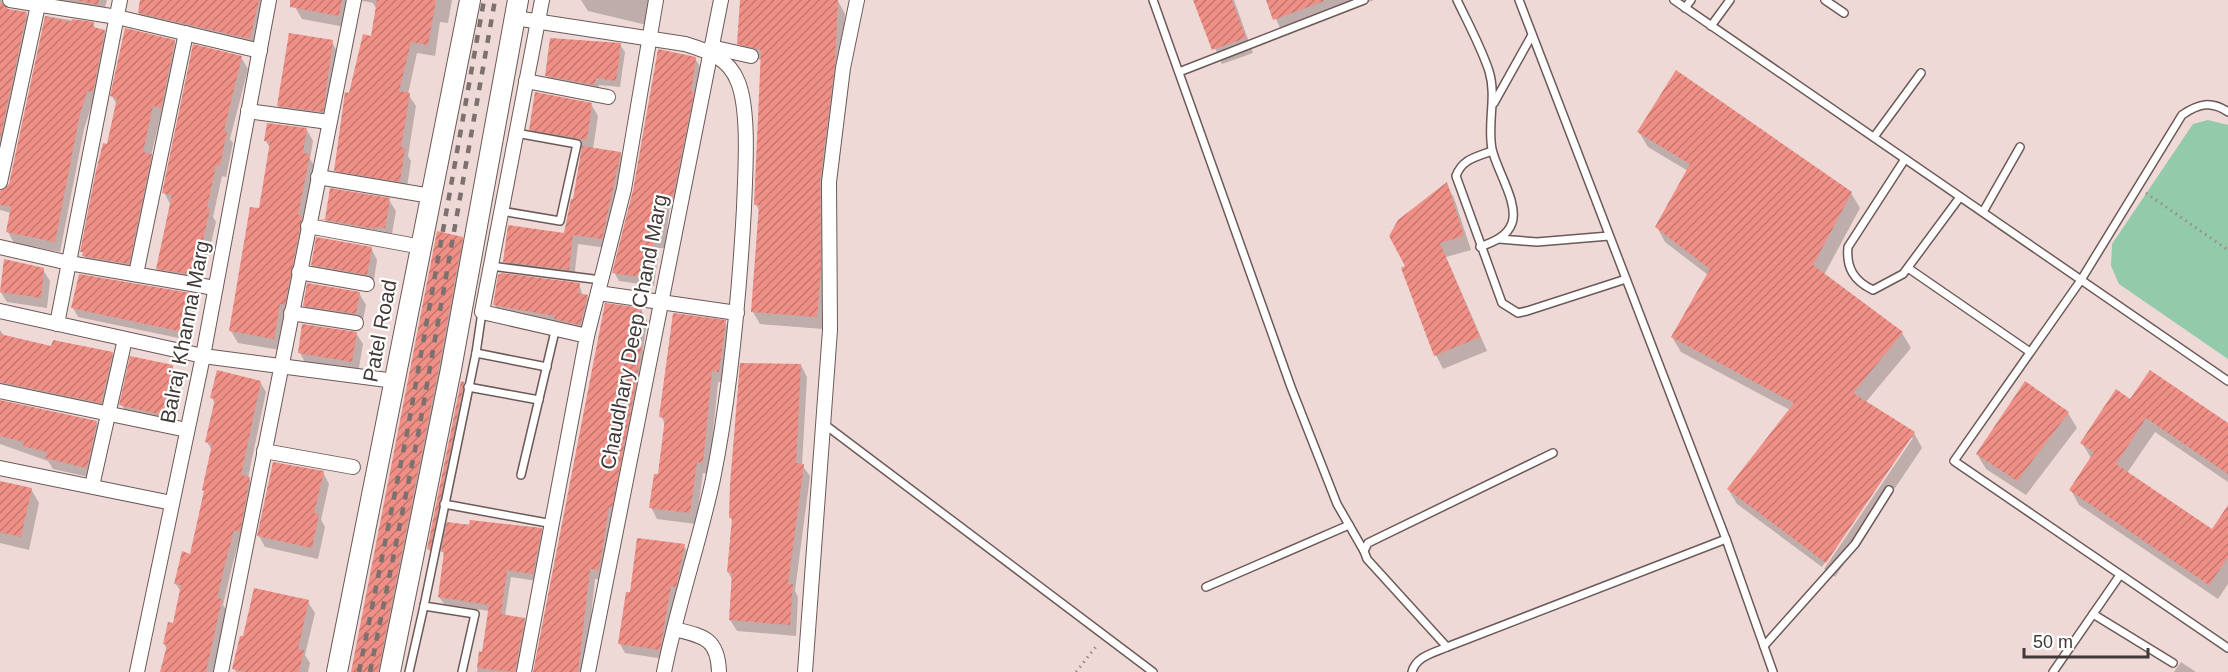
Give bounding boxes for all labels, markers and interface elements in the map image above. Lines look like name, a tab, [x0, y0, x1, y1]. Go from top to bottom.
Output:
street label: Chaudhary Deep Chand Marg	[595, 192, 672, 472]
street label: Balraj Khanna Marg	[156, 239, 214, 425]
street label: Patel Road	[358, 278, 401, 384]
scale bar	[2024, 621, 2148, 659]
text: 50 m	[2033, 632, 2073, 652]

